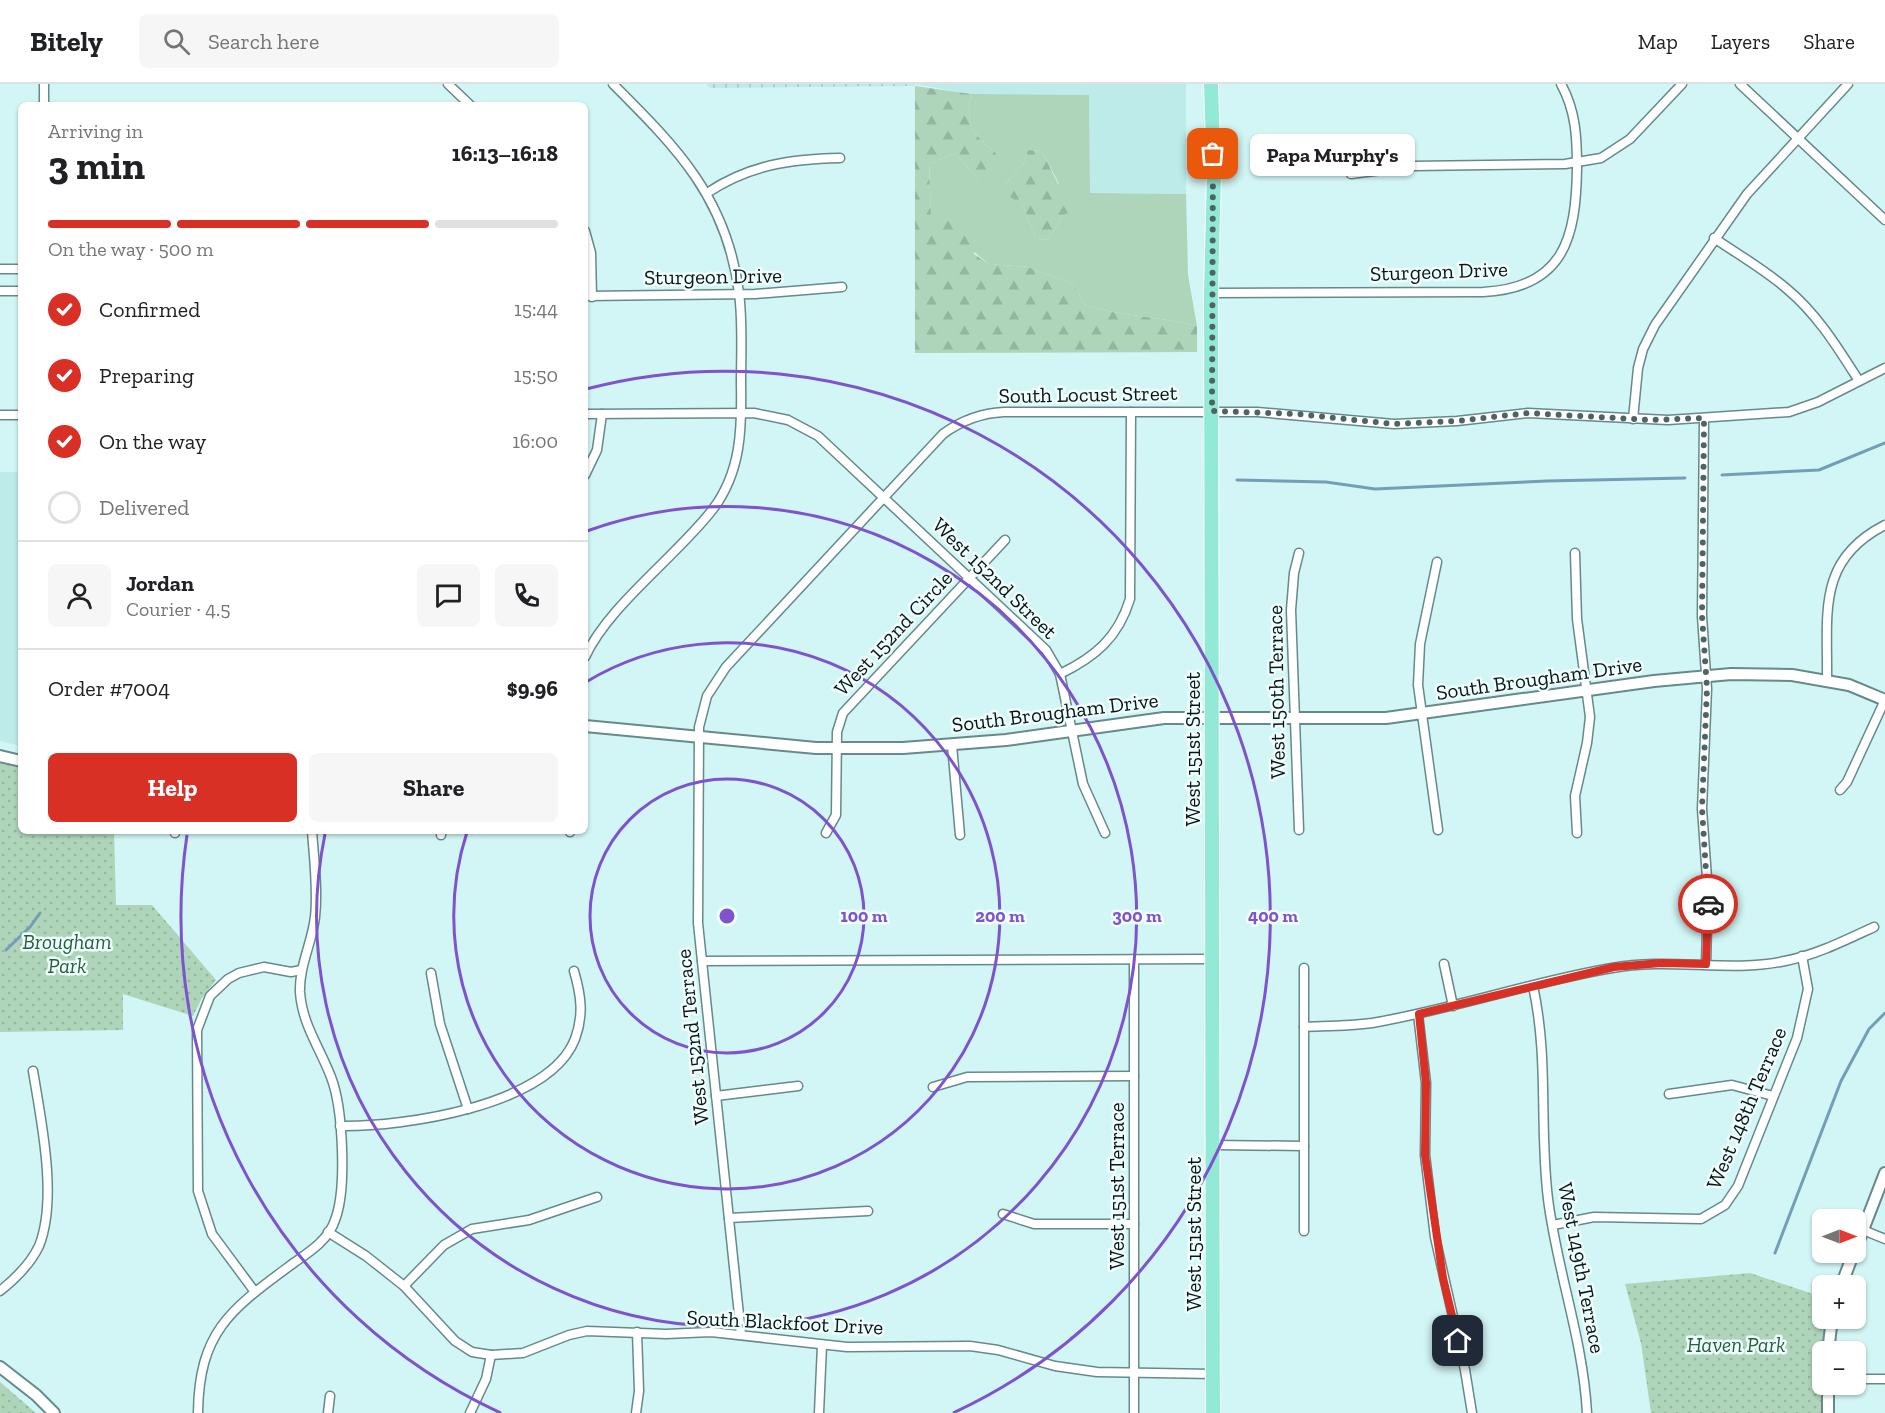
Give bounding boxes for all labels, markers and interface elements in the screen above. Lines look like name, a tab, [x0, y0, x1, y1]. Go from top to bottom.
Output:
search box	[139, 14, 559, 68]
text: Bitely	[30, 25, 103, 58]
icon: search	[160, 25, 193, 58]
text: Search here	[208, 28, 319, 55]
text: Map	[1638, 29, 1678, 54]
text: Layers	[1711, 29, 1770, 54]
text: Share	[1803, 29, 1855, 54]
text: Arriving in	[48, 119, 143, 143]
pin	[1187, 128, 1238, 179]
callout: Papa Murphy's	[1249, 133, 1414, 175]
icon: bag	[1196, 137, 1229, 170]
text: 16:13–16:18	[452, 140, 558, 167]
text: 3 min	[48, 142, 145, 189]
text: Papa Murphy's	[1267, 143, 1398, 167]
text: On the way · 500 m	[48, 237, 214, 261]
street label: Sturgeon Drive	[1370, 256, 1509, 286]
street label: Sturgeon Drive	[644, 262, 782, 290]
icon: check	[48, 293, 81, 326]
text: Confirmed	[99, 296, 200, 323]
text: 15:44	[514, 297, 558, 321]
icon: check	[48, 359, 81, 392]
text: Preparing	[99, 362, 194, 389]
text: 15:50	[514, 363, 558, 387]
street label: South Locust Street	[998, 380, 1178, 408]
icon: check	[48, 425, 81, 458]
text: On the way	[99, 428, 206, 455]
text: 16:00	[512, 429, 558, 453]
text: Delivered	[99, 494, 189, 521]
street label: West 152nd Street	[927, 512, 1063, 644]
button: person	[48, 564, 111, 627]
button: chat	[417, 564, 480, 627]
button: phone	[495, 564, 558, 627]
street label: West 152nd Circle	[829, 565, 957, 701]
text: Jordan	[126, 570, 194, 597]
text: Courier · 4.5	[126, 597, 231, 621]
street label: West 150th Terrace	[1262, 605, 1290, 779]
street label: South Brougham Drive	[1434, 651, 1644, 705]
street label: West 151st Street	[1180, 672, 1205, 826]
text: Order #7004	[48, 675, 170, 702]
text: $9.96	[507, 675, 558, 702]
street label: South Brougham Drive	[950, 687, 1160, 737]
button: Help	[48, 753, 297, 822]
button: Share	[309, 753, 558, 822]
courier	[1678, 874, 1738, 934]
icon: car	[1692, 888, 1725, 921]
text: 100 m	[840, 905, 888, 927]
text: 200 m	[975, 905, 1025, 927]
text: 300 m	[1112, 905, 1162, 927]
text: 400 m	[1248, 905, 1298, 927]
centre of rings	[717, 906, 737, 926]
park label: Brougham Park	[23, 929, 111, 978]
street label: West 152nd Terrace	[670, 948, 714, 1126]
street label: West 148th Terrace	[1701, 1023, 1791, 1193]
street label: West 151st Terrace	[1104, 1102, 1129, 1270]
street label: West 151st Street	[1181, 1157, 1206, 1311]
street label: West 149th Terrace	[1553, 1180, 1611, 1356]
north arrow	[1812, 1209, 1866, 1263]
map controls	[1812, 1209, 1866, 1395]
button: +	[1812, 1275, 1866, 1329]
street label: South Blackfoot Drive	[686, 1304, 884, 1340]
pin	[1432, 1315, 1483, 1366]
icon: home	[1441, 1324, 1474, 1357]
park label: Haven Park	[1687, 1332, 1785, 1357]
button: −	[1812, 1341, 1866, 1395]

